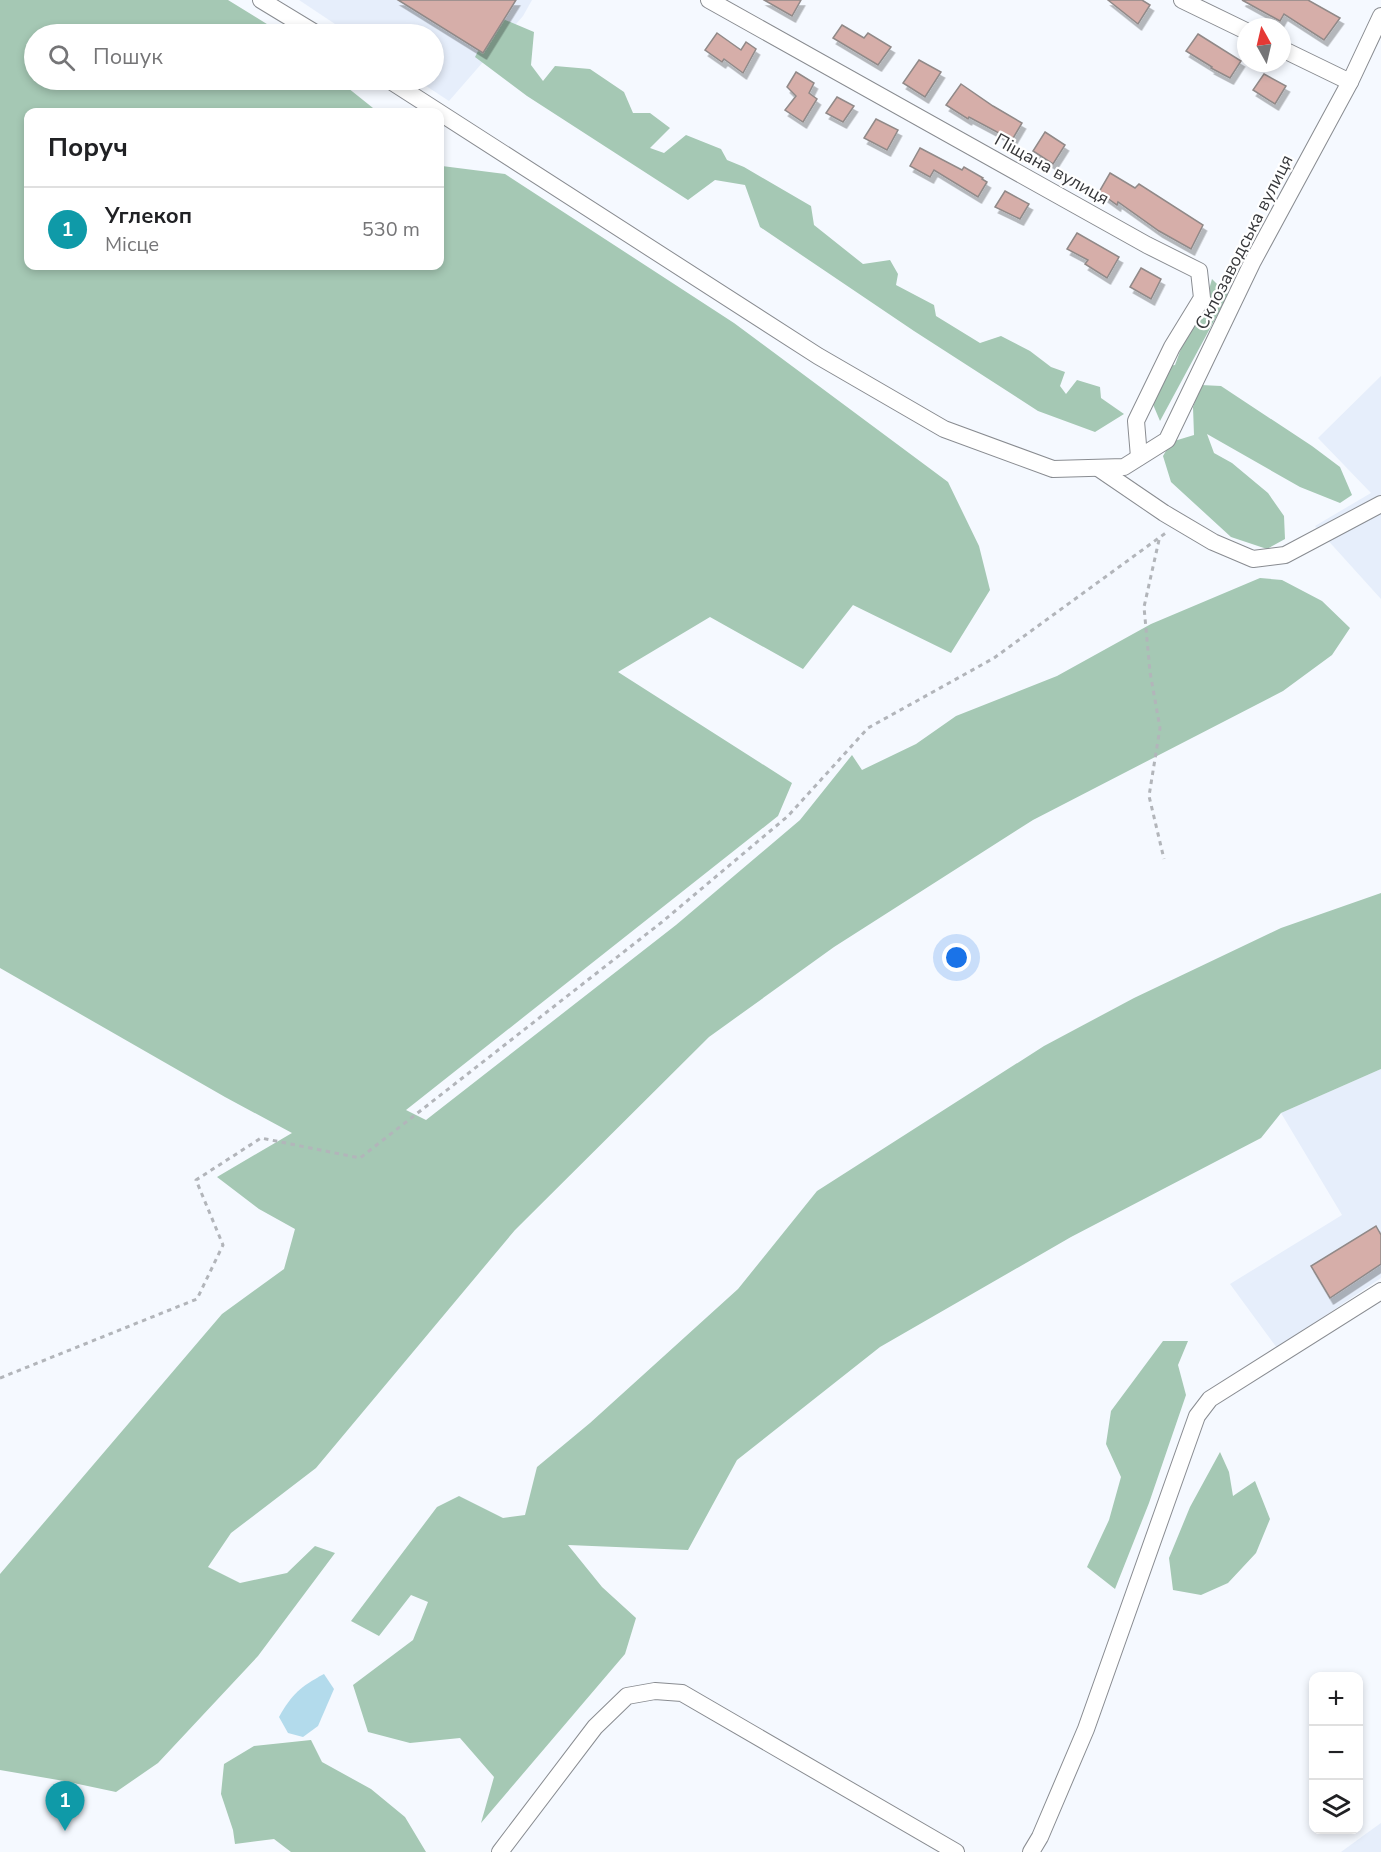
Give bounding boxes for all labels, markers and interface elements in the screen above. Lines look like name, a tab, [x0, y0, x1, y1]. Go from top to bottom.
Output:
north arrow	[1237, 18, 1291, 72]
search box	[24, 24, 444, 90]
icon: search	[45, 41, 78, 74]
text: Пошук	[93, 42, 163, 72]
street label: Піщана вулиця	[990, 128, 1114, 210]
text: Поруч	[48, 130, 128, 165]
street label: Склозаводська вулиця	[1189, 150, 1299, 334]
text: Углекоп	[105, 201, 192, 231]
text: 1	[62, 216, 74, 243]
text: 530 m	[362, 216, 420, 243]
text: Місце	[105, 231, 159, 258]
your location	[942, 943, 971, 972]
map controls	[1309, 1672, 1363, 1834]
button: +	[1309, 1672, 1363, 1726]
button: −	[1309, 1726, 1363, 1780]
button: layers	[1309, 1780, 1363, 1834]
pin: 1	[46, 1782, 84, 1831]

